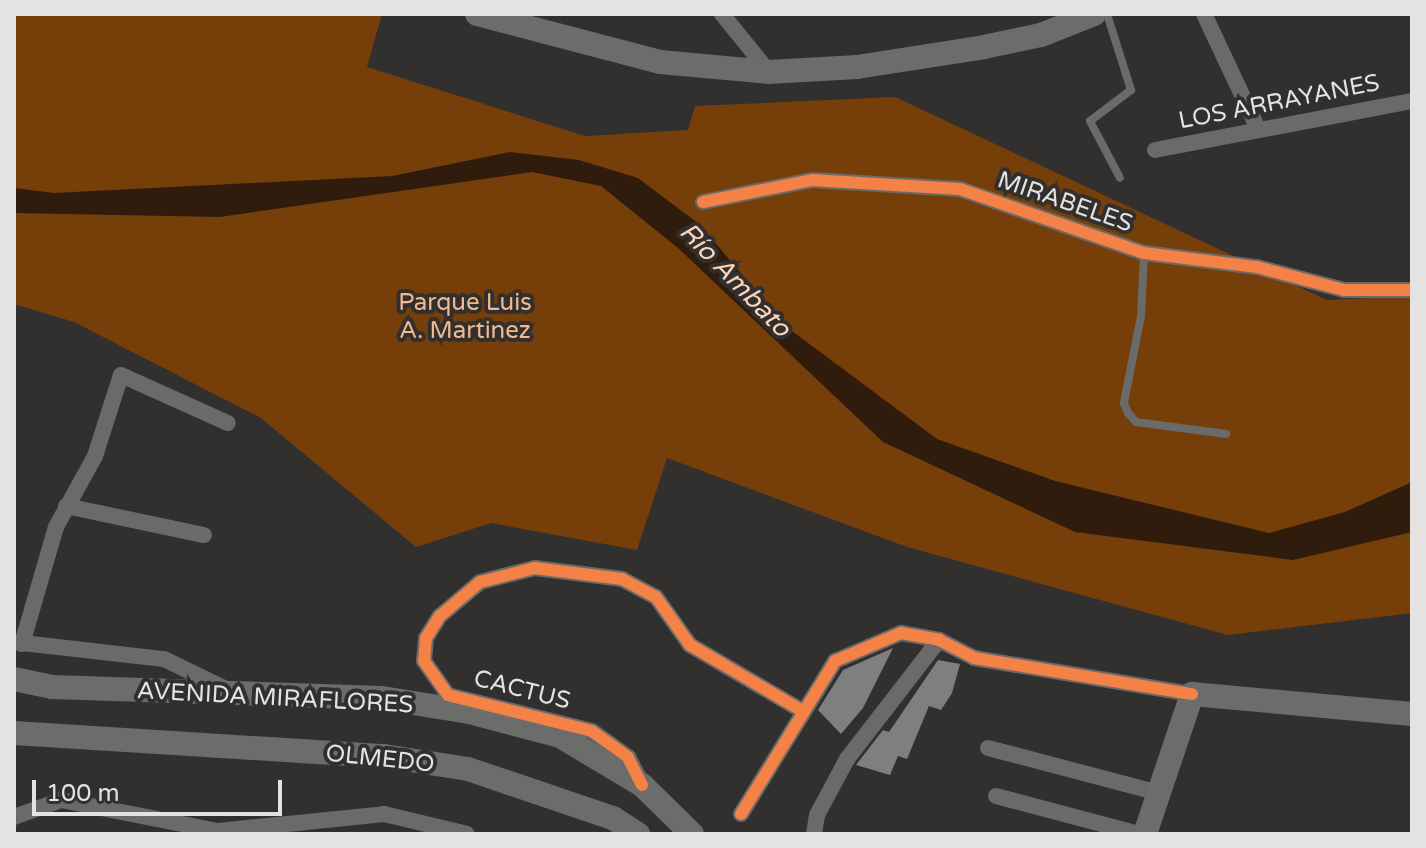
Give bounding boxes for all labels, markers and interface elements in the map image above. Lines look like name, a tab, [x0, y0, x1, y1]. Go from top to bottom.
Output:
street label: LOS ARRAYANES	[1176, 68, 1382, 136]
street label: MIRABELES	[994, 165, 1136, 239]
water label: Río Ambato	[673, 216, 797, 344]
park label: Parque Luis A. Martinez	[398, 289, 532, 345]
street label: CACTUS	[471, 664, 573, 716]
street label: AVENIDA MIRAFLORES	[136, 676, 414, 720]
street label: OLMEDO	[324, 739, 436, 779]
scale bar	[36, 764, 286, 814]
text: 100 m	[46, 779, 120, 808]

